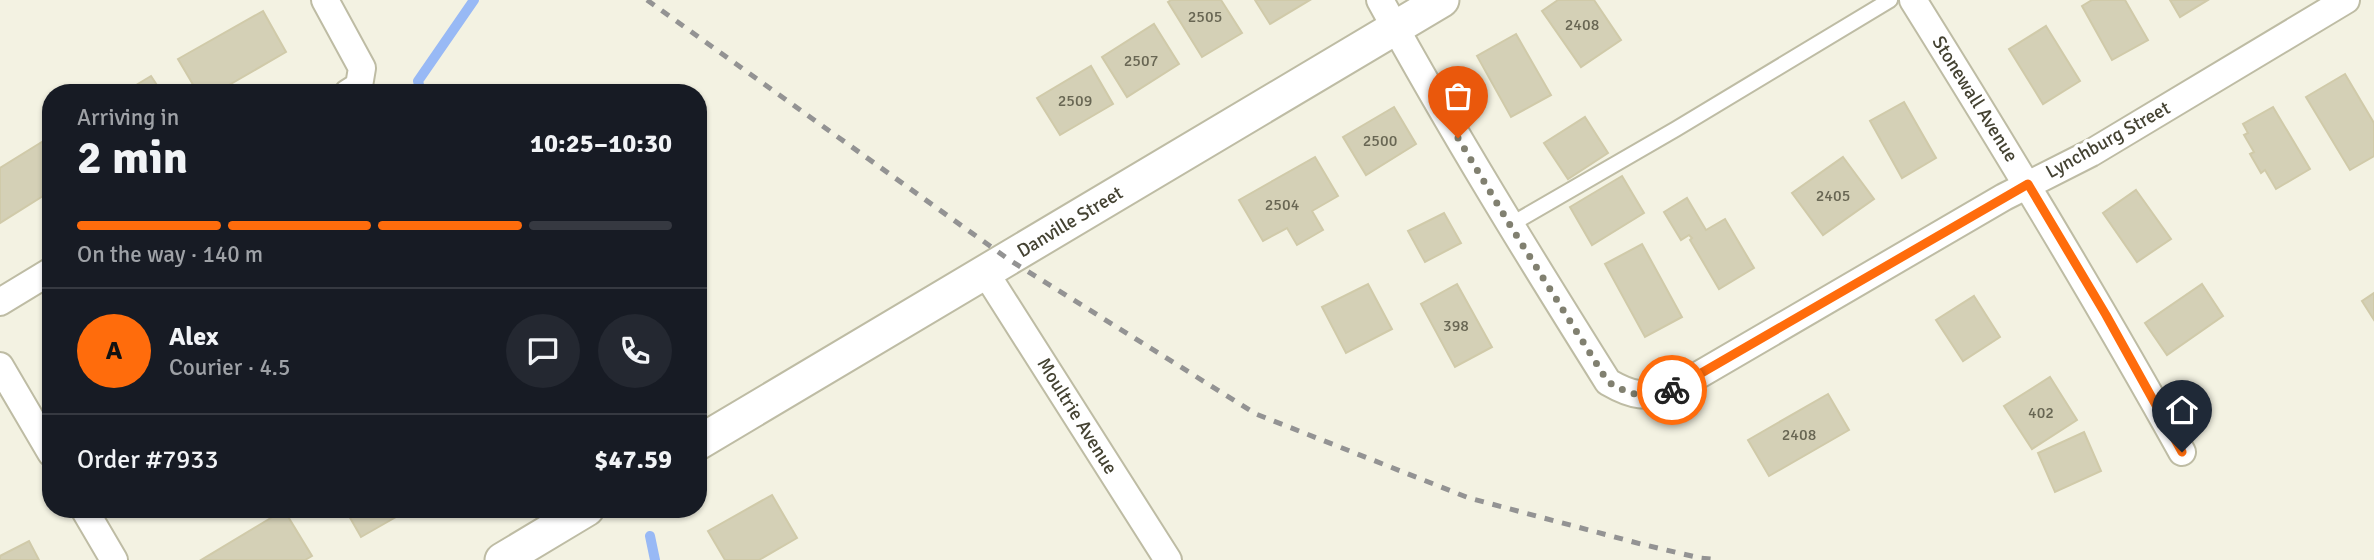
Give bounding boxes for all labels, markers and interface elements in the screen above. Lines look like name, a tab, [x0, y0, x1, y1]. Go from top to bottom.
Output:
house number: 2505	[1188, 7, 1222, 27]
house number: 2408	[1565, 15, 1599, 35]
street label: Stonewall Avenue	[1927, 31, 2023, 167]
house number: 2507	[1124, 51, 1158, 71]
pin	[1428, 66, 1488, 138]
icon: bag	[1439, 77, 1477, 115]
house number: 2509	[1058, 91, 1092, 111]
street label: Lynchburg Street	[2042, 96, 2175, 184]
text: Arriving in	[77, 103, 179, 132]
text: 10:25–10:30	[530, 128, 672, 160]
text: 2 min	[77, 130, 188, 186]
house number: 2500	[1363, 131, 1397, 151]
street label: Danville Street	[1013, 181, 1128, 263]
house number: 2405	[1816, 186, 1850, 206]
house number: 2504	[1265, 195, 1300, 215]
text: On the way · 140 m	[77, 240, 263, 269]
button: chat	[506, 314, 580, 388]
button: phone	[598, 314, 672, 388]
house number: 398	[1443, 316, 1469, 336]
text: Alex	[169, 321, 219, 353]
text: A	[106, 335, 122, 367]
text: Courier · 4.5	[169, 353, 290, 382]
street label: Moultrie Avenue	[1032, 353, 1122, 479]
courier	[1637, 355, 1707, 425]
icon: bike	[1653, 371, 1691, 409]
pin	[2152, 380, 2212, 452]
icon: home	[2163, 391, 2201, 429]
house number: 402	[2028, 403, 2054, 423]
house number: 2408	[1782, 425, 1816, 445]
text: Order #7933	[77, 444, 218, 476]
text: $47.59	[594, 444, 672, 476]

